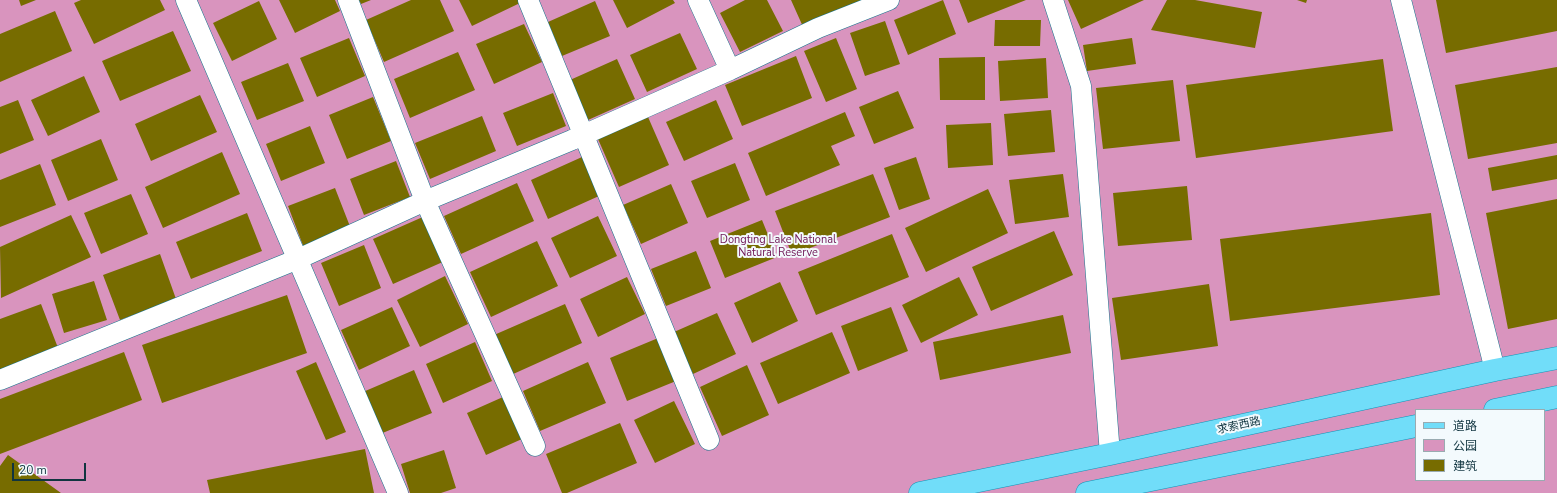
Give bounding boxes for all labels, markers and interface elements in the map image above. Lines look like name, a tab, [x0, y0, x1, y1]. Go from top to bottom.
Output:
park label: Dongting Lake National Natural Reserve	[720, 233, 836, 259]
legend	[1415, 409, 1545, 481]
street label: 求索西路	[1216, 415, 1262, 437]
text: 道路	[1453, 418, 1477, 434]
text: 公园	[1453, 438, 1477, 454]
scale bar	[14, 455, 88, 481]
text: 建筑	[1453, 458, 1477, 474]
text: 20 m	[19, 462, 47, 478]

